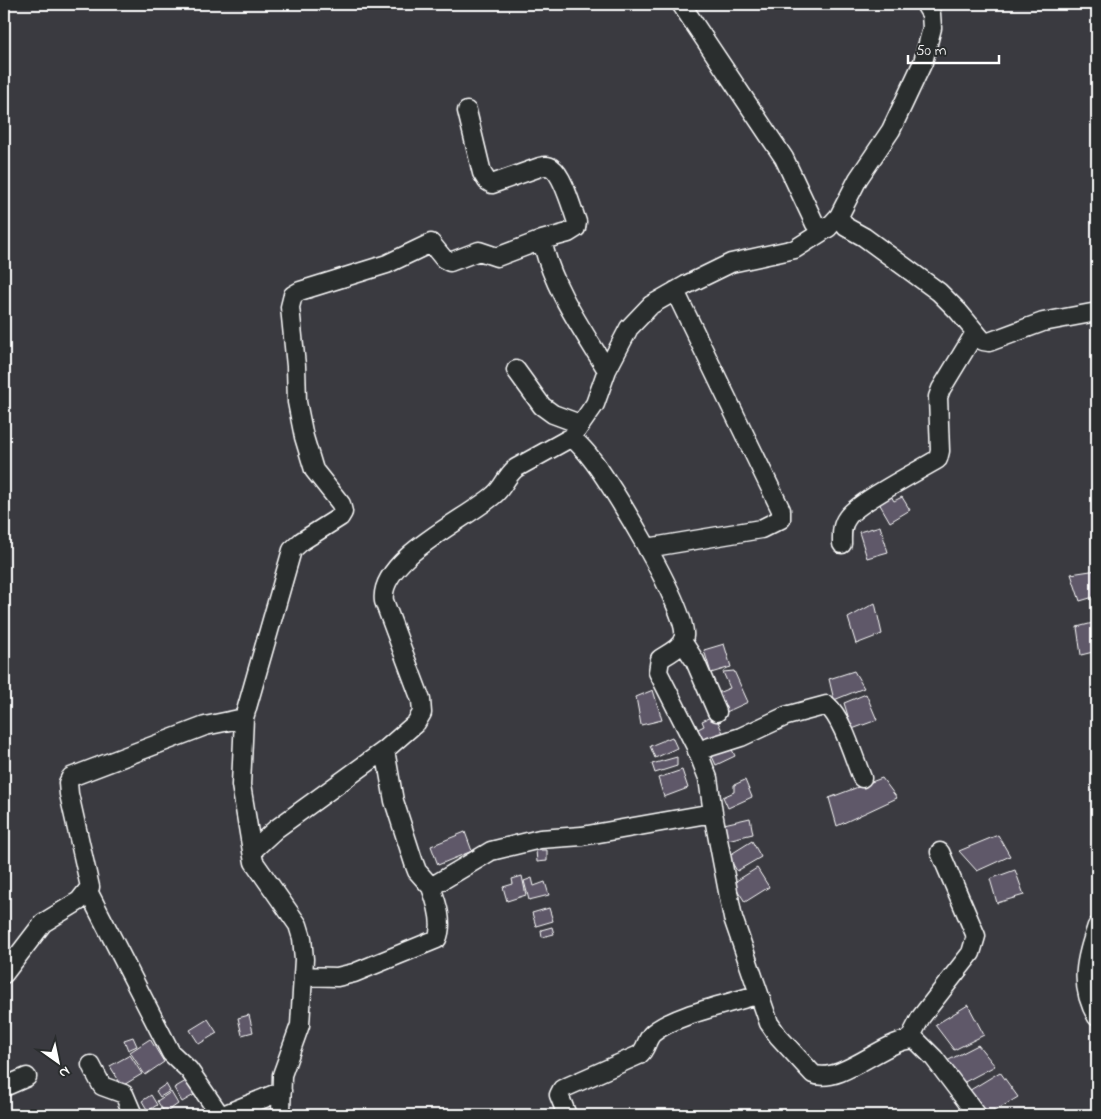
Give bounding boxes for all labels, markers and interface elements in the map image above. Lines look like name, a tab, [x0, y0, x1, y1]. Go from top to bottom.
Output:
scale bar	[908, 32, 1000, 64]
text: 50 m	[916, 40, 947, 62]
north arrow	[32, 1036, 82, 1086]
text: N	[55, 1060, 74, 1083]

